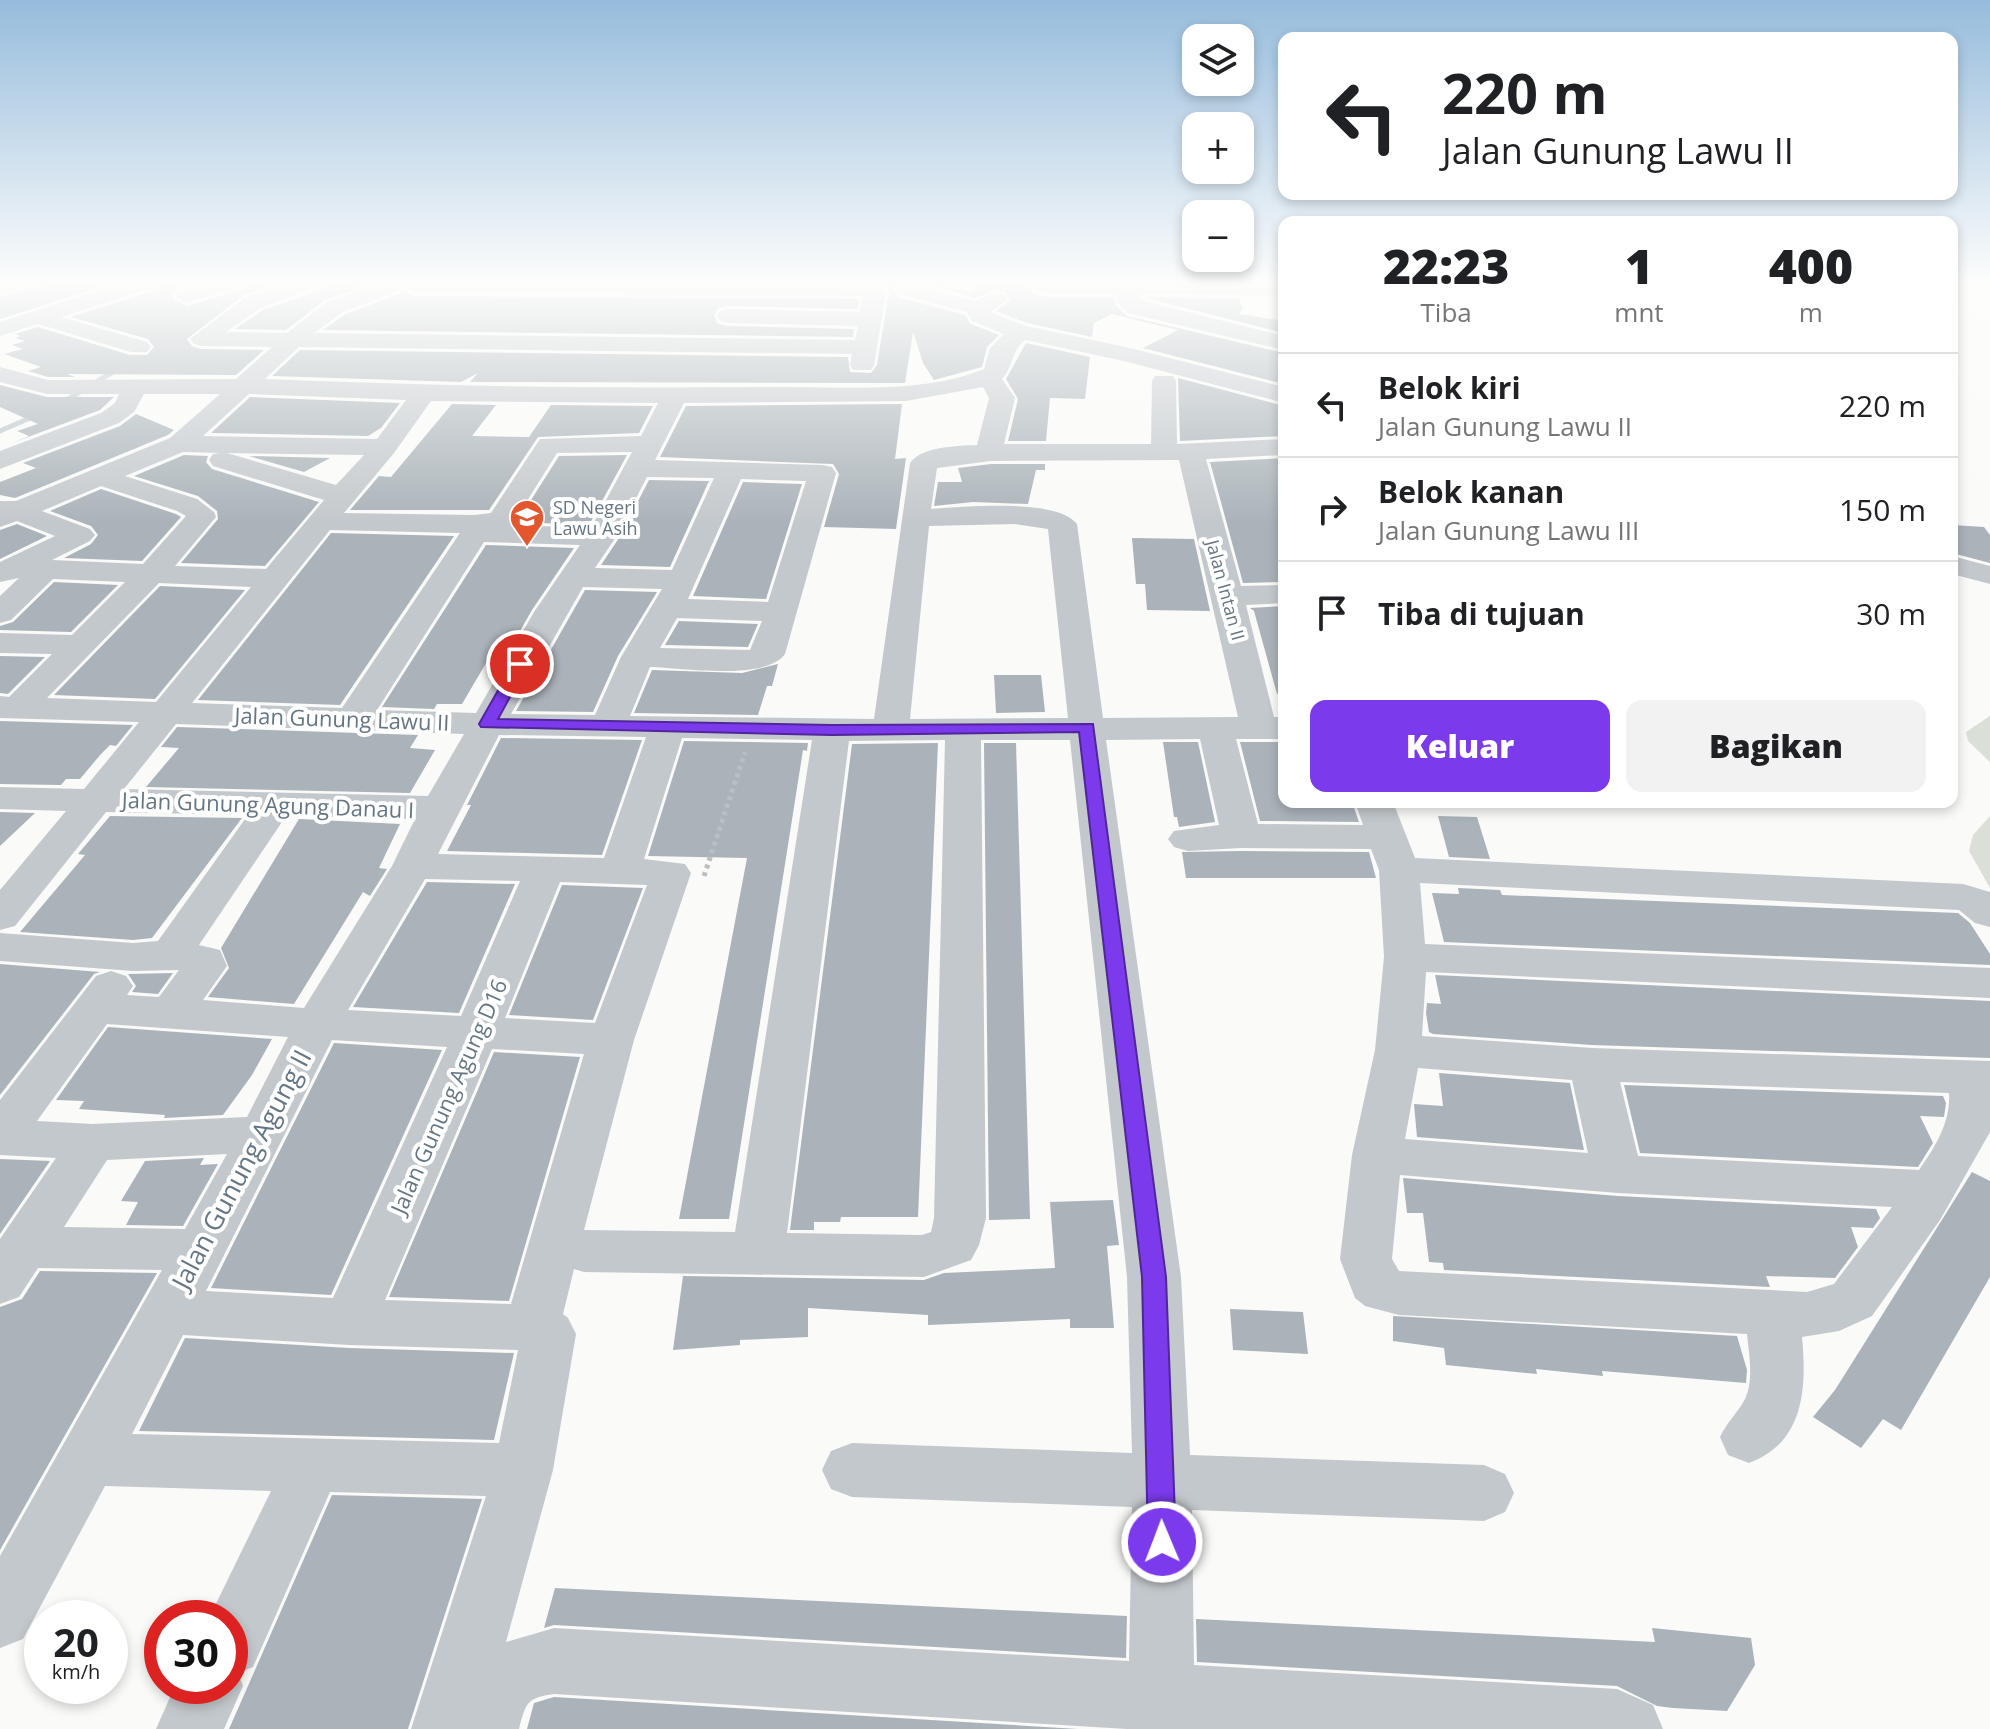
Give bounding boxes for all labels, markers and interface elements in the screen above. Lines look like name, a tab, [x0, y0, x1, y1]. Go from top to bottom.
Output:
map controls	[1182, 24, 1254, 272]
button: layers	[1182, 24, 1254, 96]
text: 220 m	[1442, 54, 1608, 130]
icon: left	[1310, 64, 1414, 168]
button: +	[1182, 112, 1254, 184]
text: Jalan Gunung Lawu II	[1442, 126, 1794, 175]
button: −	[1182, 200, 1254, 272]
text: 22:23	[1383, 233, 1509, 298]
text: 1	[1625, 233, 1653, 298]
text: 400	[1769, 233, 1853, 298]
text: Tiba	[1421, 294, 1472, 330]
text: mnt	[1614, 294, 1664, 330]
text: m	[1799, 294, 1823, 330]
text: Belok kiri	[1378, 367, 1521, 408]
icon: left	[1310, 383, 1354, 427]
text: 220 m	[1839, 385, 1926, 426]
text: Jalan Gunung Lawu II	[1378, 408, 1632, 444]
text: Belok kanan	[1378, 471, 1564, 512]
icon: right	[1310, 487, 1354, 531]
text: 150 m	[1839, 489, 1926, 530]
place label: SD Negeri Lawu Asih	[553, 495, 638, 540]
school or university icon: SD Negeri Lawu Asih	[508, 498, 546, 548]
text: Jalan Gunung Lawu III	[1378, 512, 1639, 548]
street label: Jalan Intan II	[1201, 535, 1251, 643]
icon: arrive	[1310, 591, 1354, 635]
text: Tiba di tujuan	[1378, 593, 1585, 634]
text: 30 m	[1856, 593, 1926, 634]
pin	[486, 630, 554, 698]
icon: arrive	[498, 642, 542, 686]
street label: Jalan Gunung Lawu II	[232, 699, 450, 737]
button: Keluar	[1310, 700, 1610, 792]
button: Bagikan	[1626, 700, 1926, 792]
street label: Jalan Gunung Agung Danau I	[119, 784, 415, 824]
street label: Jalan Gunung Agung D16	[382, 974, 513, 1220]
street label: Jalan Gunung Agung II	[161, 1043, 319, 1298]
position arrow	[1120, 1500, 1204, 1584]
speed limit sign: 30	[144, 1600, 248, 1704]
text: 20	[53, 1614, 99, 1669]
text: km/h	[52, 1658, 100, 1685]

